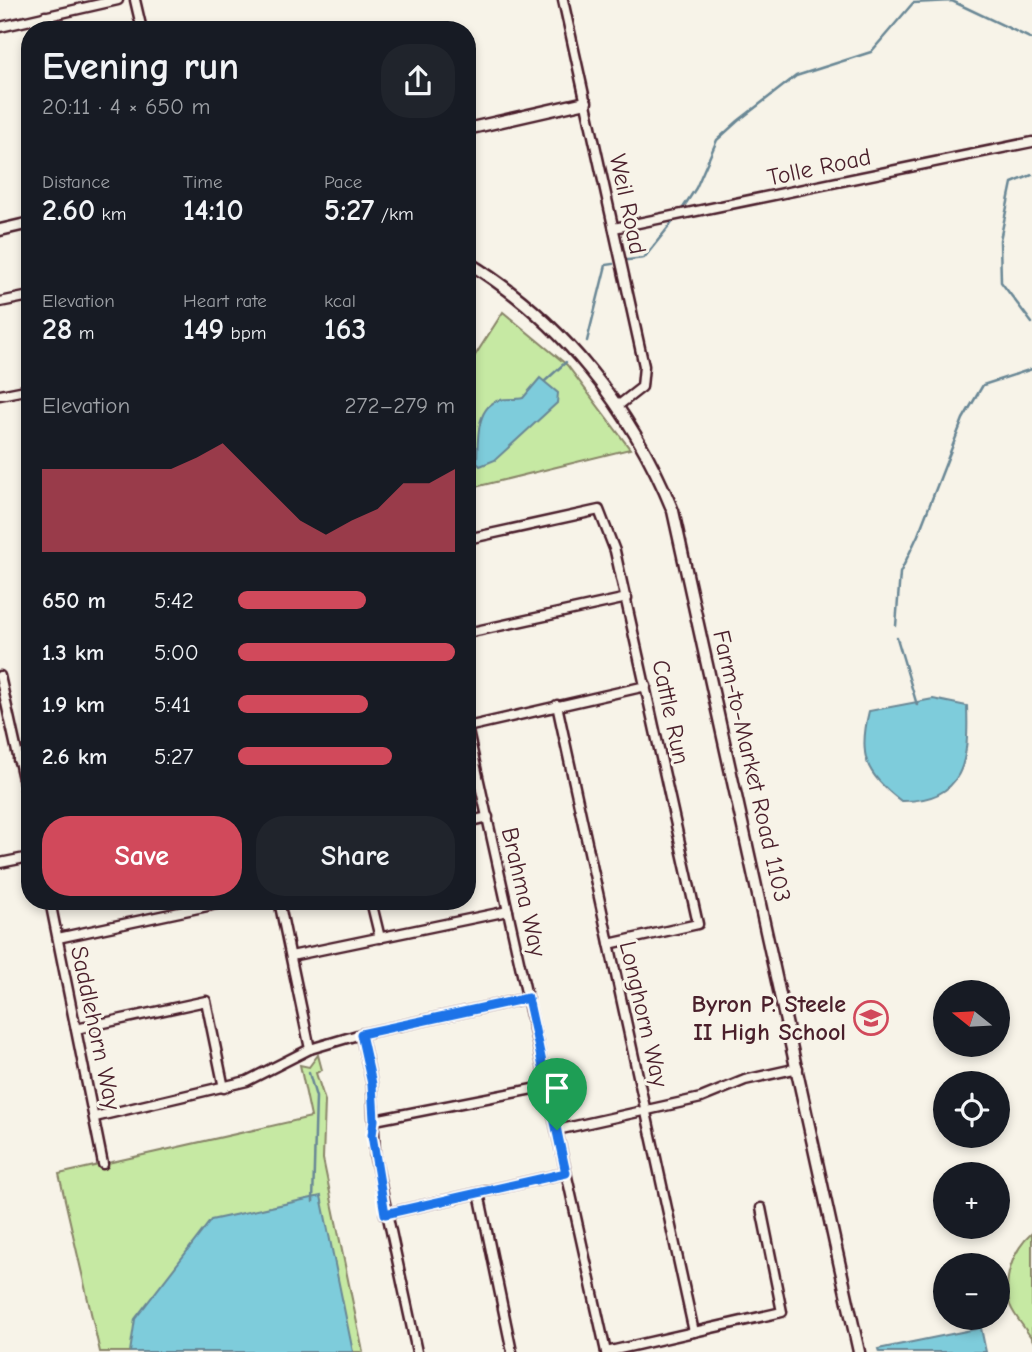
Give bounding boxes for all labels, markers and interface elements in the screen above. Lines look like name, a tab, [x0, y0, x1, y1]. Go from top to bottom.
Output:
button: share	[381, 44, 455, 118]
text: Evening run	[42, 45, 239, 89]
text: 20:11 · 4 × 650 m	[42, 93, 211, 120]
street label: Tolle Road	[765, 142, 873, 192]
street label: Weil Road	[604, 151, 652, 257]
text: Distance	[42, 171, 110, 193]
text: Time	[183, 171, 222, 193]
text: Pace	[324, 171, 362, 193]
text: 2.60	[42, 193, 95, 228]
text: 14:10	[183, 193, 244, 228]
text: 5:27	[324, 193, 374, 228]
text: km	[95, 203, 127, 225]
text: /km	[374, 203, 414, 225]
text: Elevation	[42, 290, 115, 312]
text: Heart rate	[183, 290, 267, 312]
text: kcal	[324, 290, 356, 312]
text: 28	[42, 312, 72, 347]
text: 149	[183, 312, 224, 347]
text: 163	[324, 312, 366, 347]
text: m	[72, 322, 94, 344]
text: bpm	[224, 322, 267, 344]
text: Elevation	[42, 392, 130, 419]
text: 272–279 m	[345, 392, 455, 419]
text: 650 m	[42, 587, 106, 614]
text: 5:42	[154, 587, 194, 614]
street label: Farm-to-Market Road 1103	[707, 627, 797, 905]
text: 1.3 km	[42, 639, 104, 666]
text: 5:00	[154, 639, 199, 666]
street label: Cattle Run	[646, 657, 696, 767]
text: 1.9 km	[42, 691, 105, 718]
text: 5:41	[154, 691, 191, 718]
text: 2.6 km	[42, 743, 107, 770]
text: 5:27	[154, 743, 194, 770]
button: Save	[42, 816, 242, 896]
button: Share	[256, 816, 455, 896]
street label: Brahma Way	[496, 825, 553, 960]
street label: Longhorn Way	[614, 938, 674, 1090]
street label: Saddlehorn Way	[65, 943, 127, 1113]
north arrow	[933, 980, 1010, 1057]
map controls	[933, 980, 1010, 1330]
place label: Byron P. Steele II High School	[692, 990, 846, 1046]
school or university icon: Byron P. Steele II High School	[852, 999, 890, 1037]
pin	[527, 1058, 587, 1130]
icon: arrive	[538, 1069, 576, 1107]
button: locate	[933, 1071, 1010, 1148]
button: +	[933, 1162, 1010, 1239]
button: −	[933, 1253, 1010, 1330]

